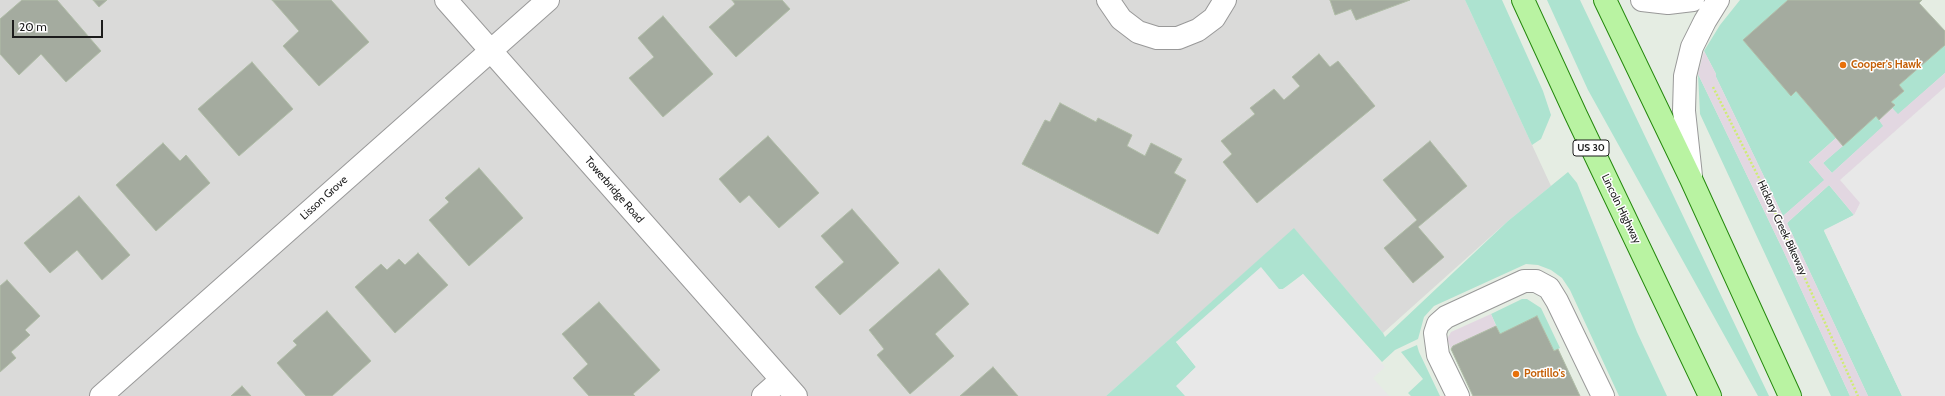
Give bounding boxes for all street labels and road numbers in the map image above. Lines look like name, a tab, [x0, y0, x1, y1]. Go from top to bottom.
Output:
road number: US 30	[1573, 140, 1609, 156]
street label: Towerbridge Road	[582, 154, 646, 226]
street label: Lincoln Highway	[1598, 172, 1644, 246]
street label: Lisson Grove	[298, 173, 350, 223]
street label: Hickory Creek Bikeway	[1754, 178, 1810, 278]

